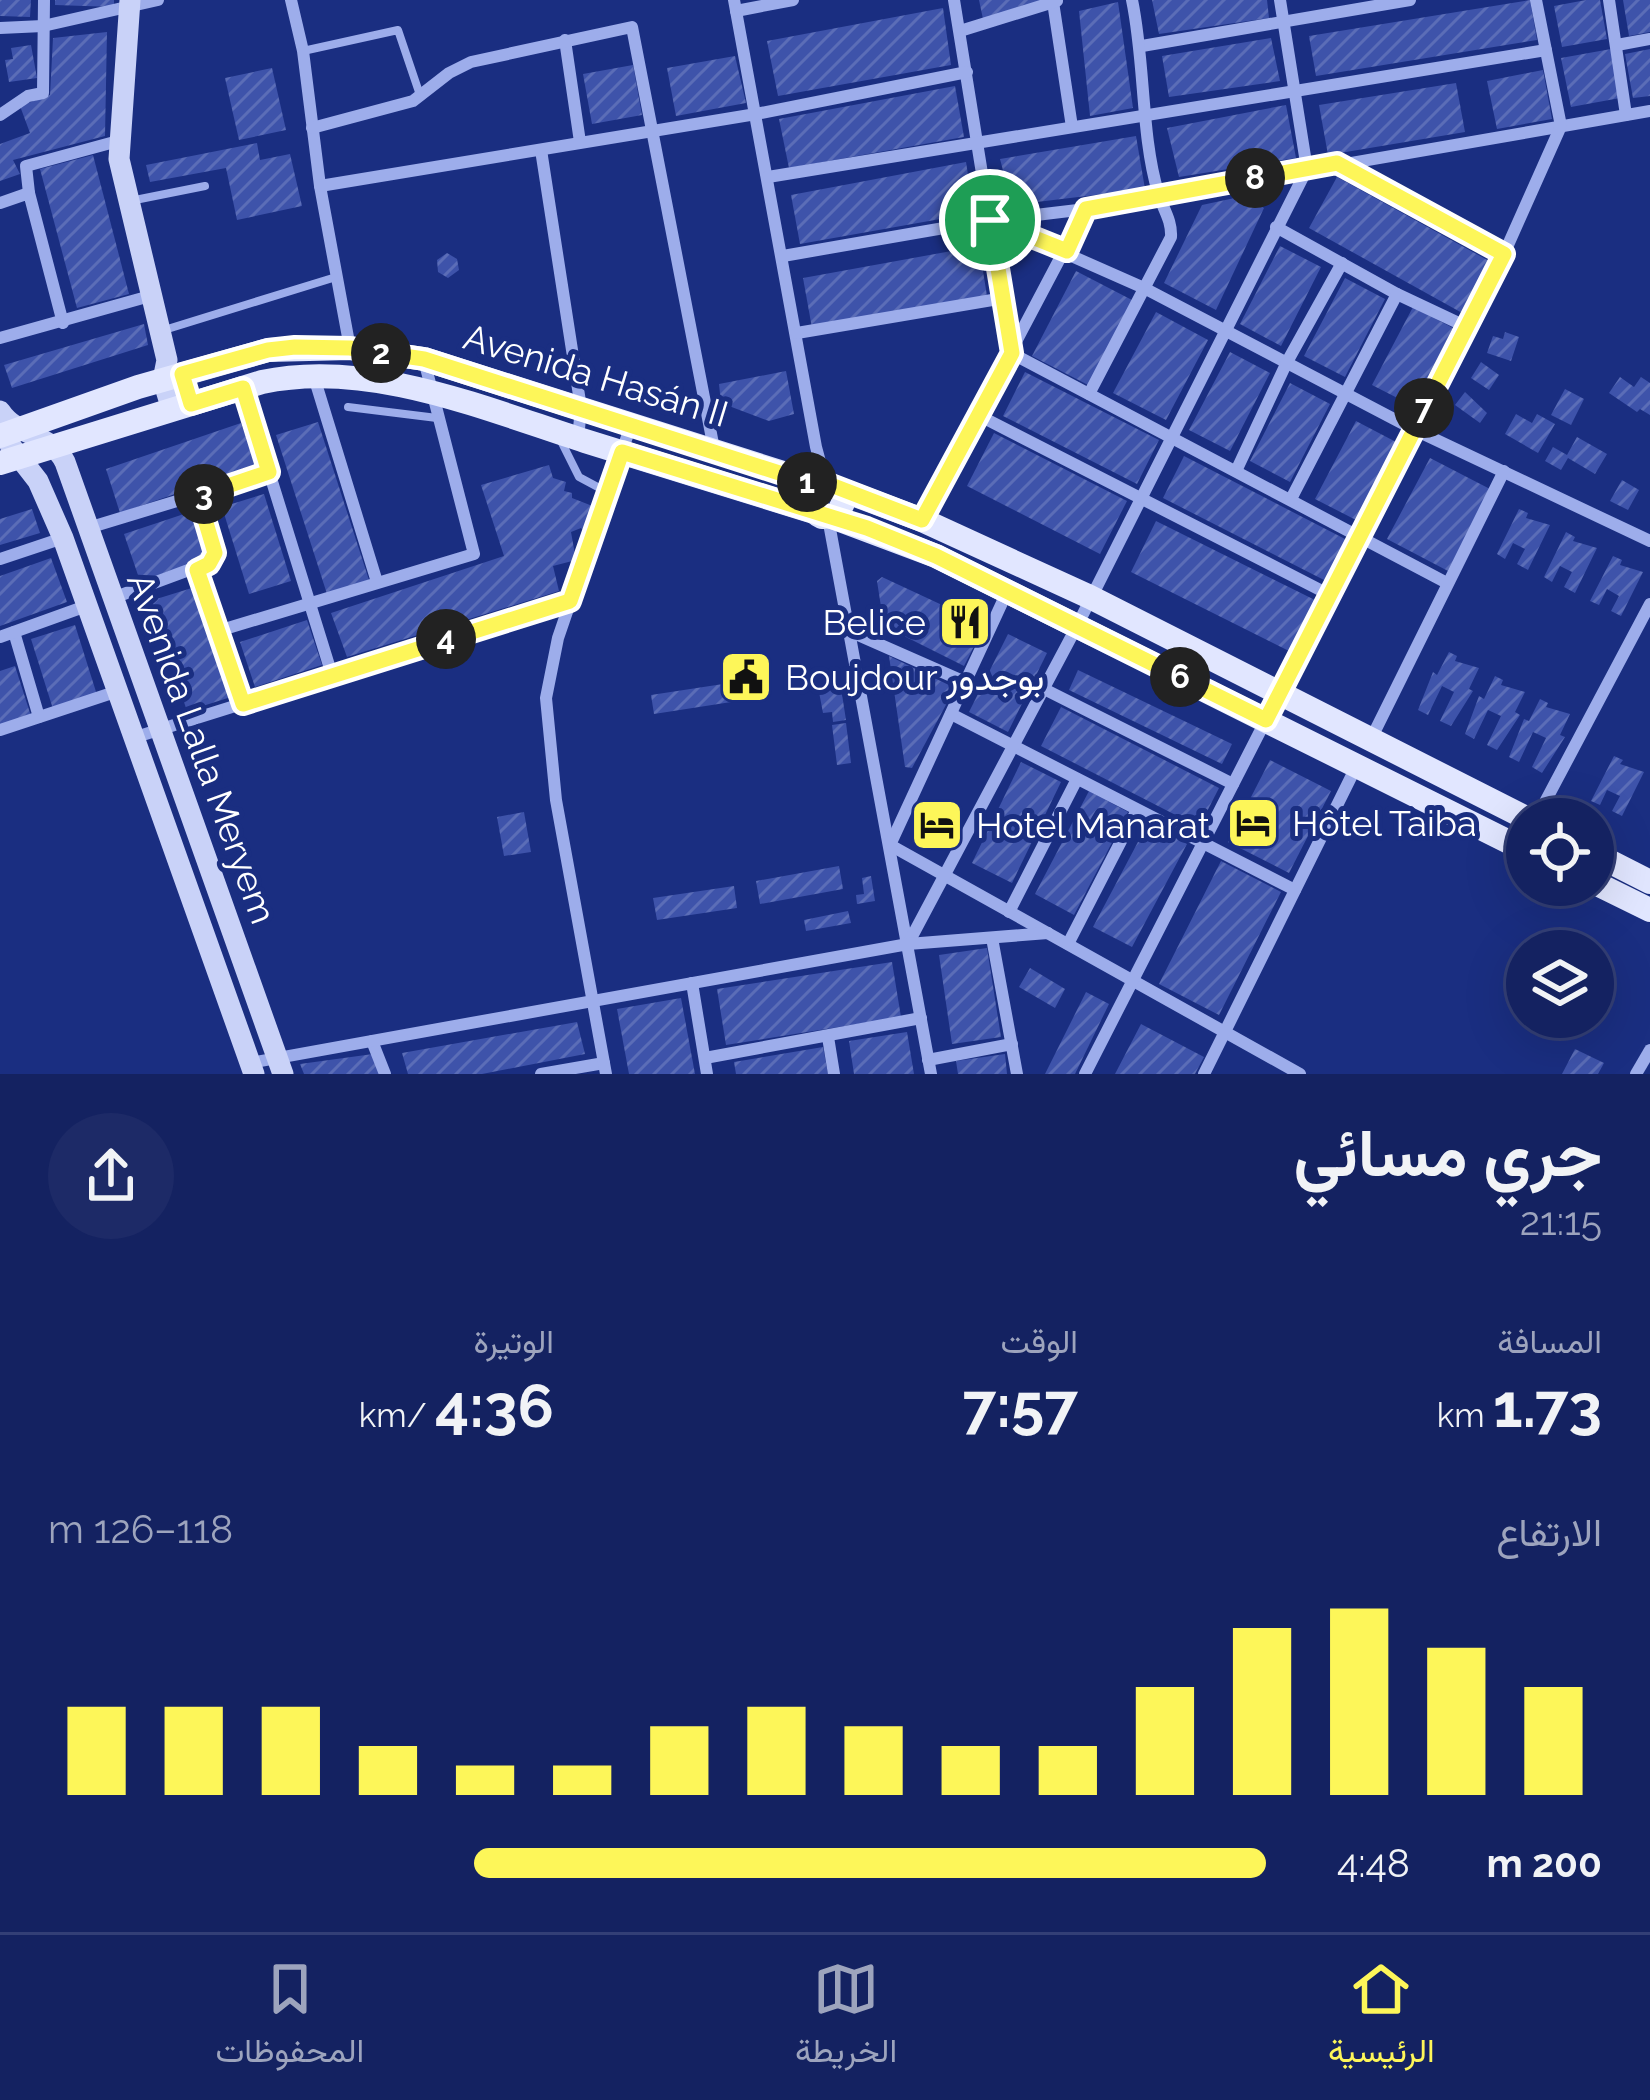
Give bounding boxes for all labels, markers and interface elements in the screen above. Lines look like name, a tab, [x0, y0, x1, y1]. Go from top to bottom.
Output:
pin: 8	[1225, 148, 1285, 208]
text: 8	[1245, 158, 1265, 197]
pin	[939, 169, 1041, 271]
icon: arrive	[957, 187, 1023, 253]
street label: Avenida Hasán II	[459, 315, 733, 435]
pin: 2	[351, 323, 411, 383]
text: 2	[372, 333, 390, 372]
pin: 7	[1394, 378, 1454, 438]
text: 7	[1415, 388, 1433, 427]
pin: 1	[777, 452, 837, 512]
text: 1	[799, 462, 815, 501]
pin: 3	[174, 464, 234, 524]
text: 3	[195, 474, 213, 513]
street label: Avenida Lalla Meryem	[119, 567, 285, 929]
restaurant icon: Belice	[937, 594, 993, 650]
place label: Belice	[823, 601, 926, 643]
pin: 4	[416, 609, 476, 669]
text: 4	[437, 619, 455, 658]
pin: 6	[1150, 647, 1210, 707]
public building icon: Boujdour بوجدور	[718, 649, 774, 705]
place label: Boujdour بوجدور	[785, 656, 1044, 700]
text: 6	[1170, 657, 1190, 696]
hotel icon: Hôtel Taiba	[1225, 795, 1281, 851]
hotel icon: Hotel Manarat	[909, 797, 965, 853]
map controls	[1506, 798, 1614, 1038]
button: locate	[1506, 798, 1614, 906]
place label: Hôtel Taiba	[1292, 802, 1477, 844]
place label: Hotel Manarat	[976, 804, 1210, 846]
button: layers	[1506, 930, 1614, 1038]
button: share	[48, 1113, 174, 1239]
text: جري مسائي	[1293, 1114, 1602, 1191]
text: 21:15	[1520, 1198, 1602, 1244]
text: الوتيرة	[473, 1322, 554, 1361]
text: الوقت	[1000, 1322, 1078, 1361]
text: المسافة	[1497, 1322, 1602, 1361]
text: 4:36	[435, 1371, 554, 1441]
text: 7:57	[963, 1371, 1078, 1441]
text: 1.73	[1493, 1371, 1602, 1441]
text: /km	[359, 1396, 435, 1435]
text: km	[1437, 1396, 1493, 1435]
text: 118–126 m	[48, 1506, 233, 1552]
text: الارتفاع	[1496, 1509, 1602, 1555]
text: 4:48	[1337, 1840, 1410, 1886]
text: 200 m	[1486, 1840, 1602, 1886]
tab: المحفوظات	[215, 1956, 364, 2080]
tab: الخريطة	[795, 1956, 897, 2080]
tab: الرئيسية	[1328, 1956, 1435, 2080]

